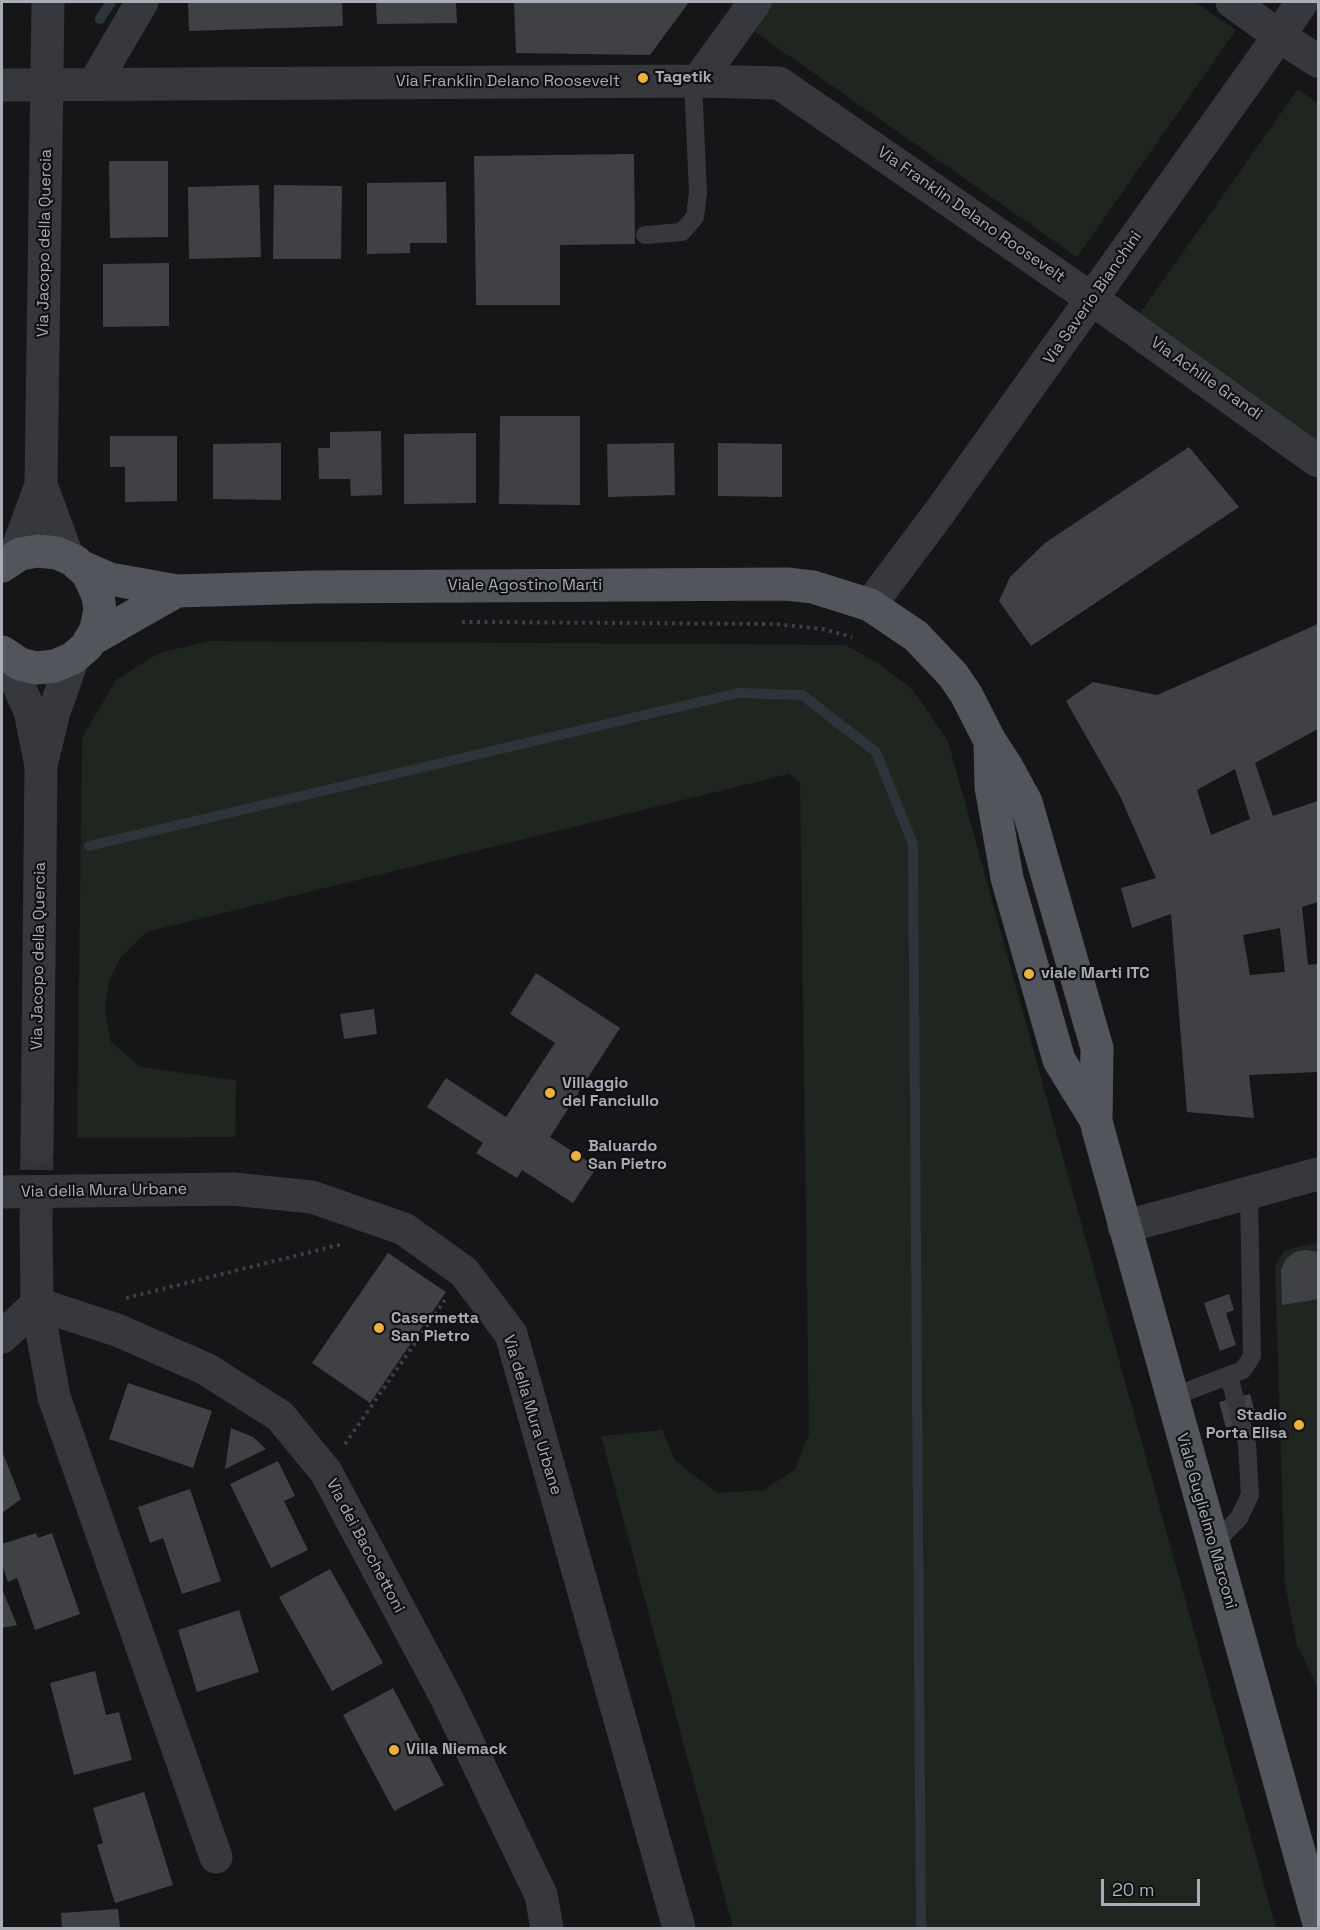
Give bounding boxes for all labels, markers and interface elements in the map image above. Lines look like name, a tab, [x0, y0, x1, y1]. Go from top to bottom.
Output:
place label: Tagetik	[655, 68, 712, 88]
marker: Tagetik	[636, 71, 650, 85]
street label: Via Franklin Delano Roosevelt	[396, 72, 620, 92]
street label: Via Franklin Delano Roosevelt	[874, 143, 1068, 287]
street label: Via Jacopo della Quercia	[34, 149, 56, 337]
street label: Via Saverio Bianchini	[1040, 228, 1146, 368]
street label: Via Achille Grandi	[1147, 333, 1265, 425]
street label: Viale Agostino Marti	[448, 576, 602, 596]
street label: Via Jacopo della Quercia	[28, 862, 50, 1050]
place label: viale Marti ITC	[1041, 964, 1150, 984]
marker: viale Marti ITC	[1022, 967, 1036, 981]
place label: Villaggio del Fanciullo	[562, 1074, 659, 1112]
marker: Villaggio del Fanciullo	[543, 1086, 557, 1100]
place label: Baluardo San Pietro	[588, 1137, 667, 1175]
marker: Baluardo San Pietro	[569, 1149, 583, 1163]
street label: Via della Mura Urbane	[21, 1180, 187, 1202]
place label: Casermetta San Pietro	[391, 1309, 479, 1347]
marker: Casermetta San Pietro	[372, 1321, 386, 1335]
street label: Via della Mura Urbane	[499, 1333, 565, 1497]
place label: Stadio Porta Elisa	[1206, 1406, 1287, 1444]
marker: Stadio Porta Elisa	[1292, 1418, 1306, 1432]
street label: Viale Guglielmo Marconi	[1172, 1431, 1240, 1611]
street label: Via dei Bacchettoni	[322, 1476, 408, 1616]
place label: Villa Niemack	[406, 1740, 507, 1760]
marker: Villa Niemack	[387, 1743, 401, 1757]
scale bar	[1104, 1867, 1203, 1905]
text: 20 m	[1112, 1878, 1155, 1901]

